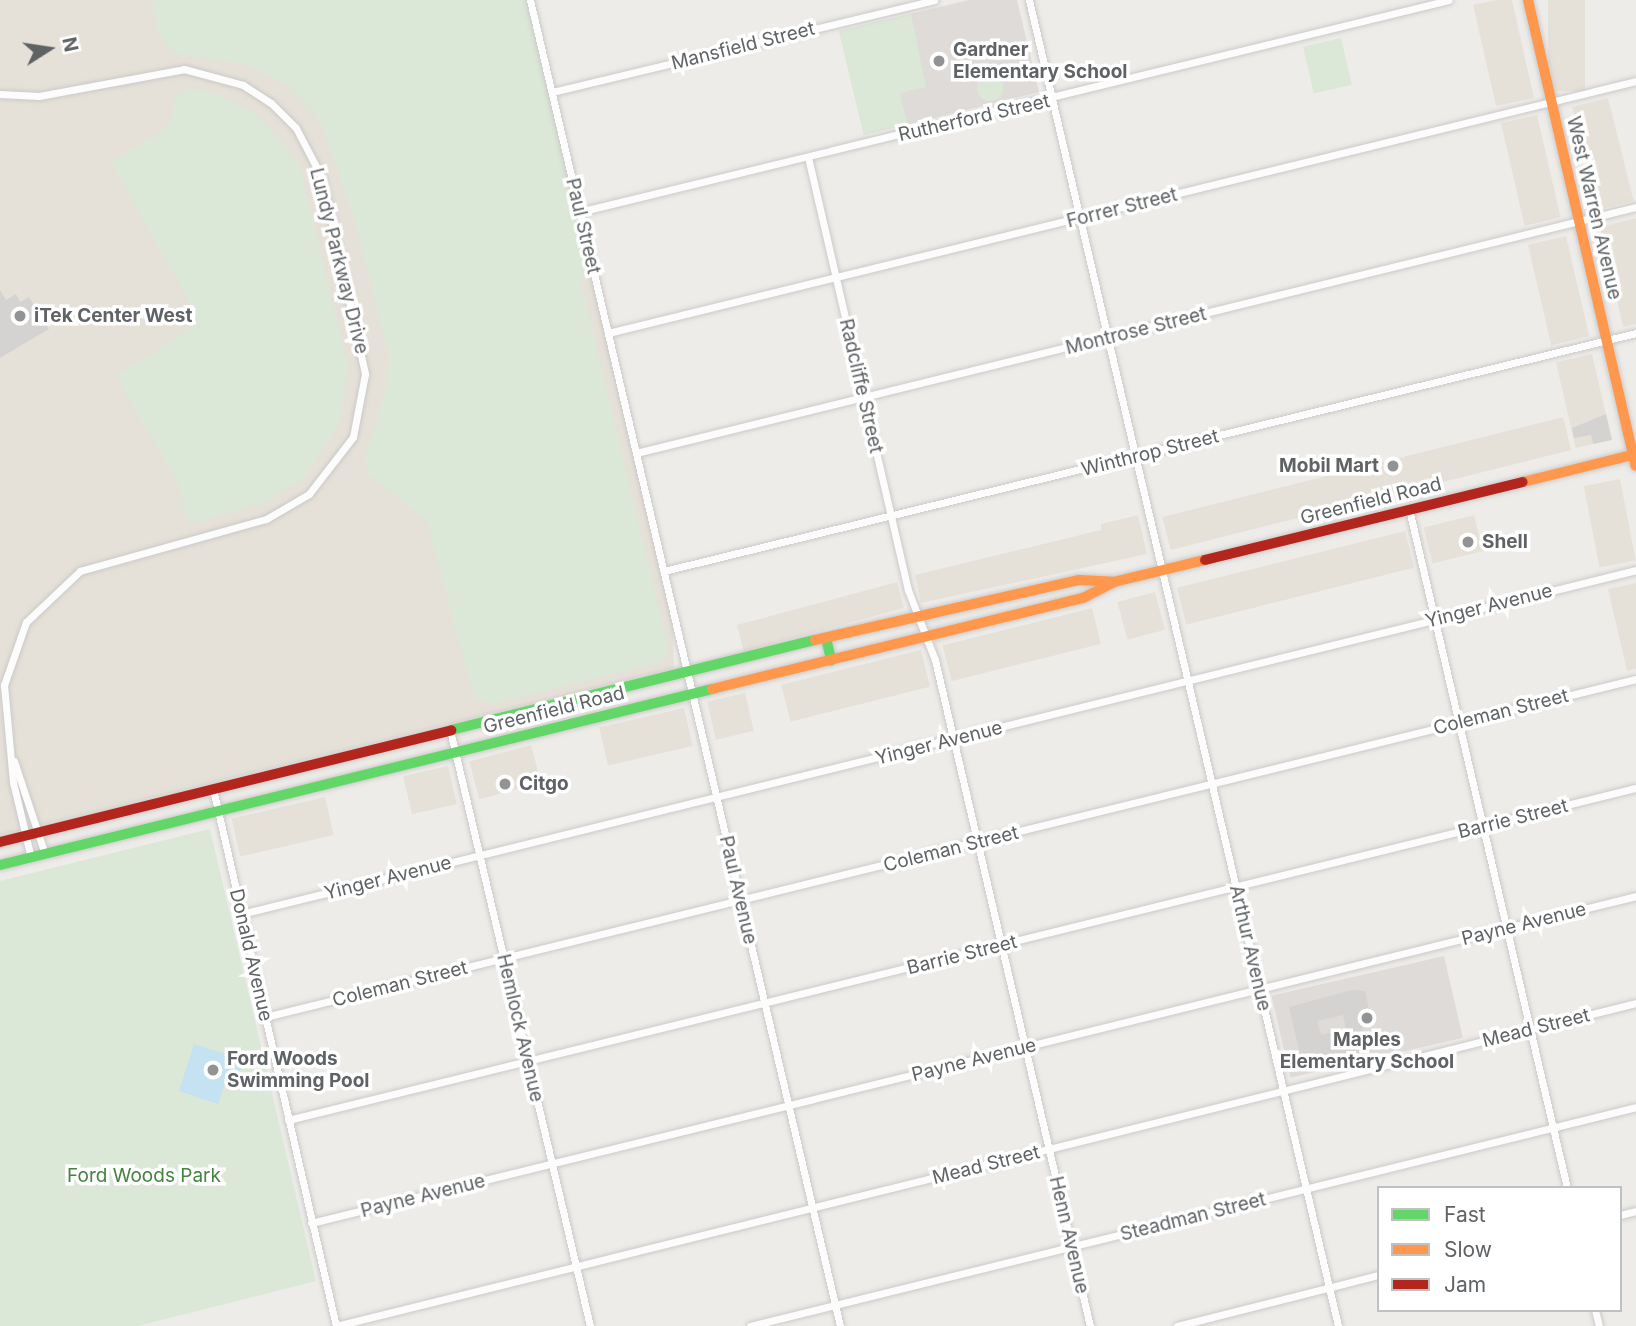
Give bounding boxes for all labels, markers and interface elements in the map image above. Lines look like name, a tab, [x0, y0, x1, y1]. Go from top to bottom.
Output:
north arrow	[14, 14, 84, 84]
street label: Mansfield Street	[669, 17, 817, 75]
text: N	[57, 35, 83, 54]
place label: Gardner Elementary School	[953, 39, 1127, 83]
marker: Gardner Elementary School	[931, 53, 947, 69]
street label: Rutherford Street	[896, 89, 1052, 147]
street label: West Warren Avenue	[1562, 114, 1626, 302]
street label: Lundy Parkway Drive	[305, 166, 373, 356]
street label: Paul Street	[561, 176, 605, 276]
street label: Forrer Street	[1064, 183, 1180, 233]
street label: Montrose Street	[1063, 302, 1209, 360]
place label: iTek Center West	[34, 305, 192, 327]
marker: iTek Center West	[12, 308, 28, 324]
street label: Radcliffe Street	[834, 317, 888, 455]
street label: Winthrop Street	[1079, 425, 1221, 481]
place label: Mobil Mart	[1279, 455, 1379, 477]
marker: Mobil Mart	[1385, 458, 1401, 474]
street label: Greenfield Road	[1298, 472, 1444, 530]
place label: Shell	[1482, 531, 1528, 553]
marker: Shell	[1460, 534, 1476, 550]
street label: Yinger Avenue	[1423, 579, 1555, 633]
street label: Greenfield Road	[481, 681, 627, 739]
street label: Coleman Street	[1431, 684, 1571, 740]
street label: Yinger Avenue	[873, 716, 1005, 770]
place label: Citgo	[519, 773, 569, 795]
marker: Citgo	[497, 776, 513, 792]
street label: Barrie Street	[1456, 794, 1570, 844]
street label: Coleman Street	[881, 821, 1021, 877]
street label: Paul Avenue	[714, 833, 762, 947]
street label: Yinger Avenue	[322, 851, 454, 905]
street label: Arthur Avenue	[1224, 883, 1276, 1013]
street label: Donald Avenue	[225, 887, 277, 1023]
street label: Payne Avenue	[1459, 898, 1589, 950]
street label: Barrie Street	[905, 930, 1019, 980]
street label: Hemlock Avenue	[492, 952, 548, 1104]
street label: Coleman Street	[330, 956, 470, 1012]
street label: Mead Street	[1480, 1004, 1592, 1052]
marker: Maples Elementary School	[1359, 1010, 1375, 1026]
place label: Maples Elementary School	[1280, 1029, 1454, 1073]
street label: Payne Avenue	[909, 1034, 1039, 1086]
place label: Ford Woods Swimming Pool	[227, 1048, 370, 1092]
marker: Ford Woods Swimming Pool	[205, 1062, 221, 1078]
street label: Mead Street	[930, 1141, 1042, 1189]
park label: Ford Woods Park	[67, 1165, 221, 1187]
street label: Payne Avenue	[358, 1170, 488, 1222]
street label: Henn Avenue	[1044, 1174, 1094, 1296]
legend	[1377, 1186, 1622, 1312]
street label: Steadman Street	[1118, 1188, 1268, 1246]
text: Fast	[1444, 1202, 1486, 1227]
text: Slow	[1444, 1237, 1492, 1262]
text: Jam	[1444, 1272, 1486, 1297]

